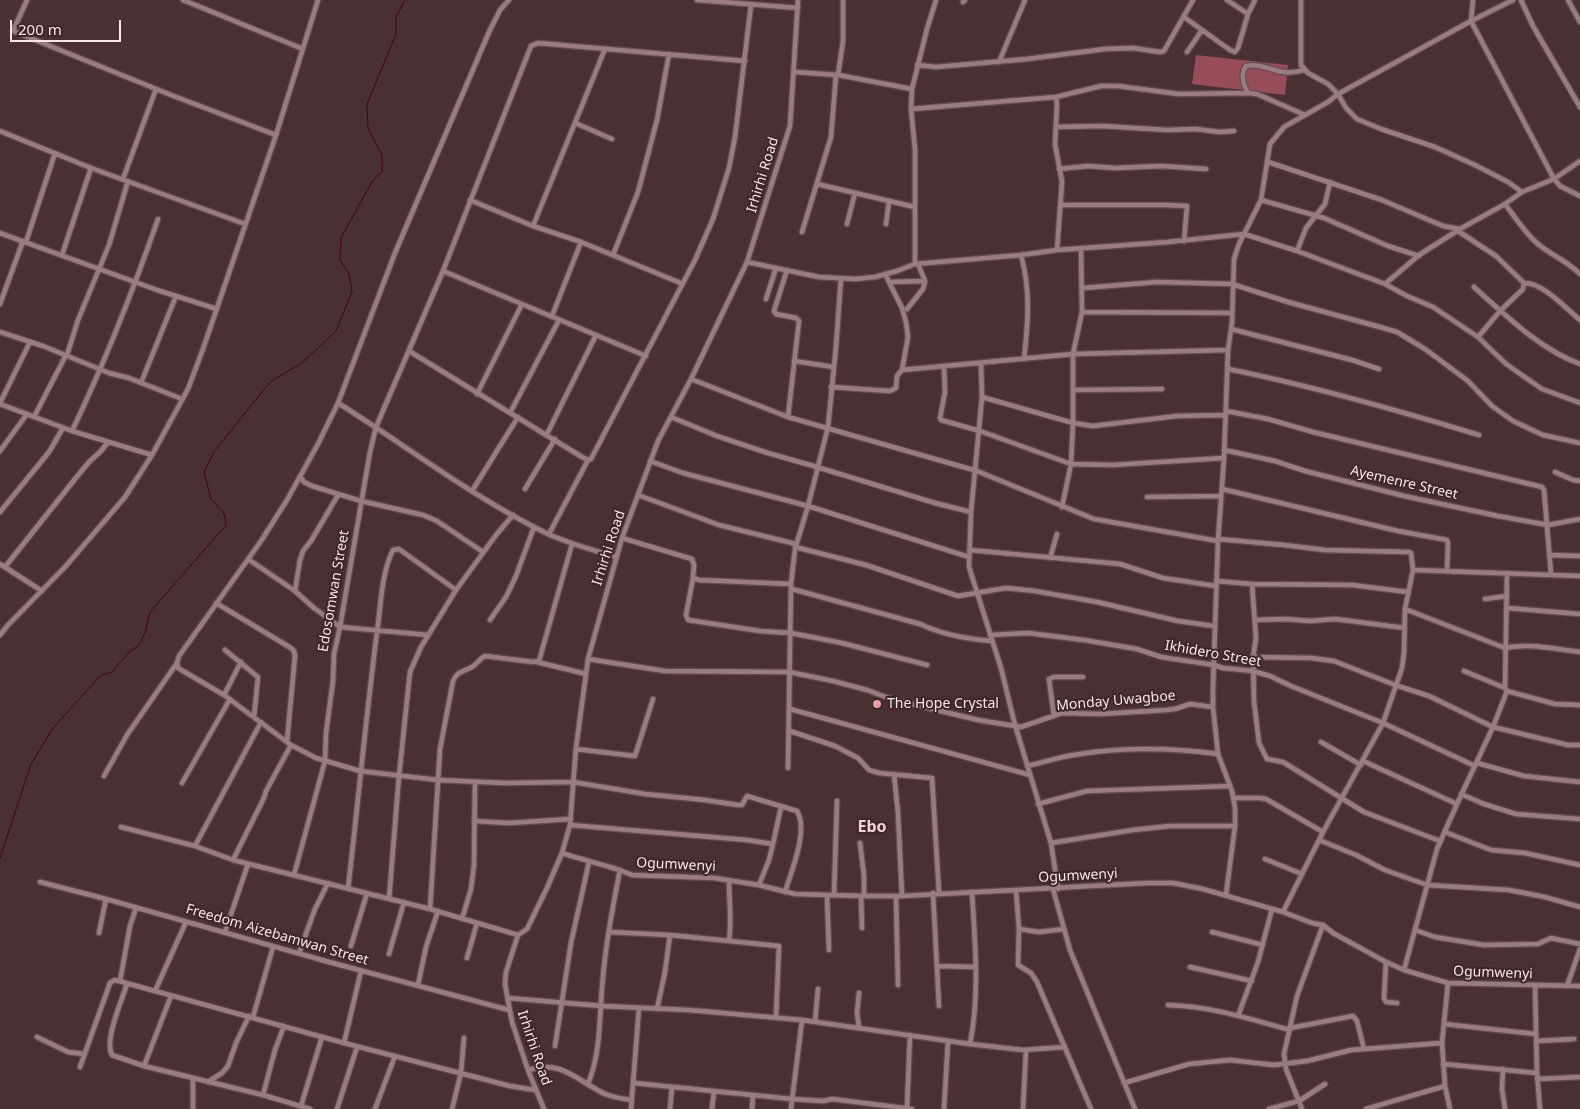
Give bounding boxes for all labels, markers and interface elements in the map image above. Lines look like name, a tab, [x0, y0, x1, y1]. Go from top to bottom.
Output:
scale bar	[12, 10, 124, 42]
text: 200 m	[18, 19, 62, 39]
street label: Irhirhi Road	[744, 135, 782, 215]
street label: Ayemenre Street	[1349, 462, 1459, 504]
street label: Irhirhi Road	[589, 508, 629, 588]
street label: Edosomwan Street	[315, 529, 353, 653]
street label: Ikhidero Street	[1163, 637, 1263, 671]
street label: Monday Uwagboe	[1056, 687, 1176, 715]
place label: The Hope Crystal	[887, 696, 999, 712]
marker: The Hope Crystal	[871, 698, 883, 710]
district label: Ebo	[857, 817, 887, 837]
street label: Ogumwenyi	[636, 855, 716, 875]
street label: Ogumwenyi	[1038, 866, 1118, 886]
street label: Freedom Aizebamwan Street	[184, 901, 370, 969]
street label: Ogumwenyi	[1453, 963, 1533, 983]
street label: Irhirhi Road	[513, 1008, 555, 1088]

